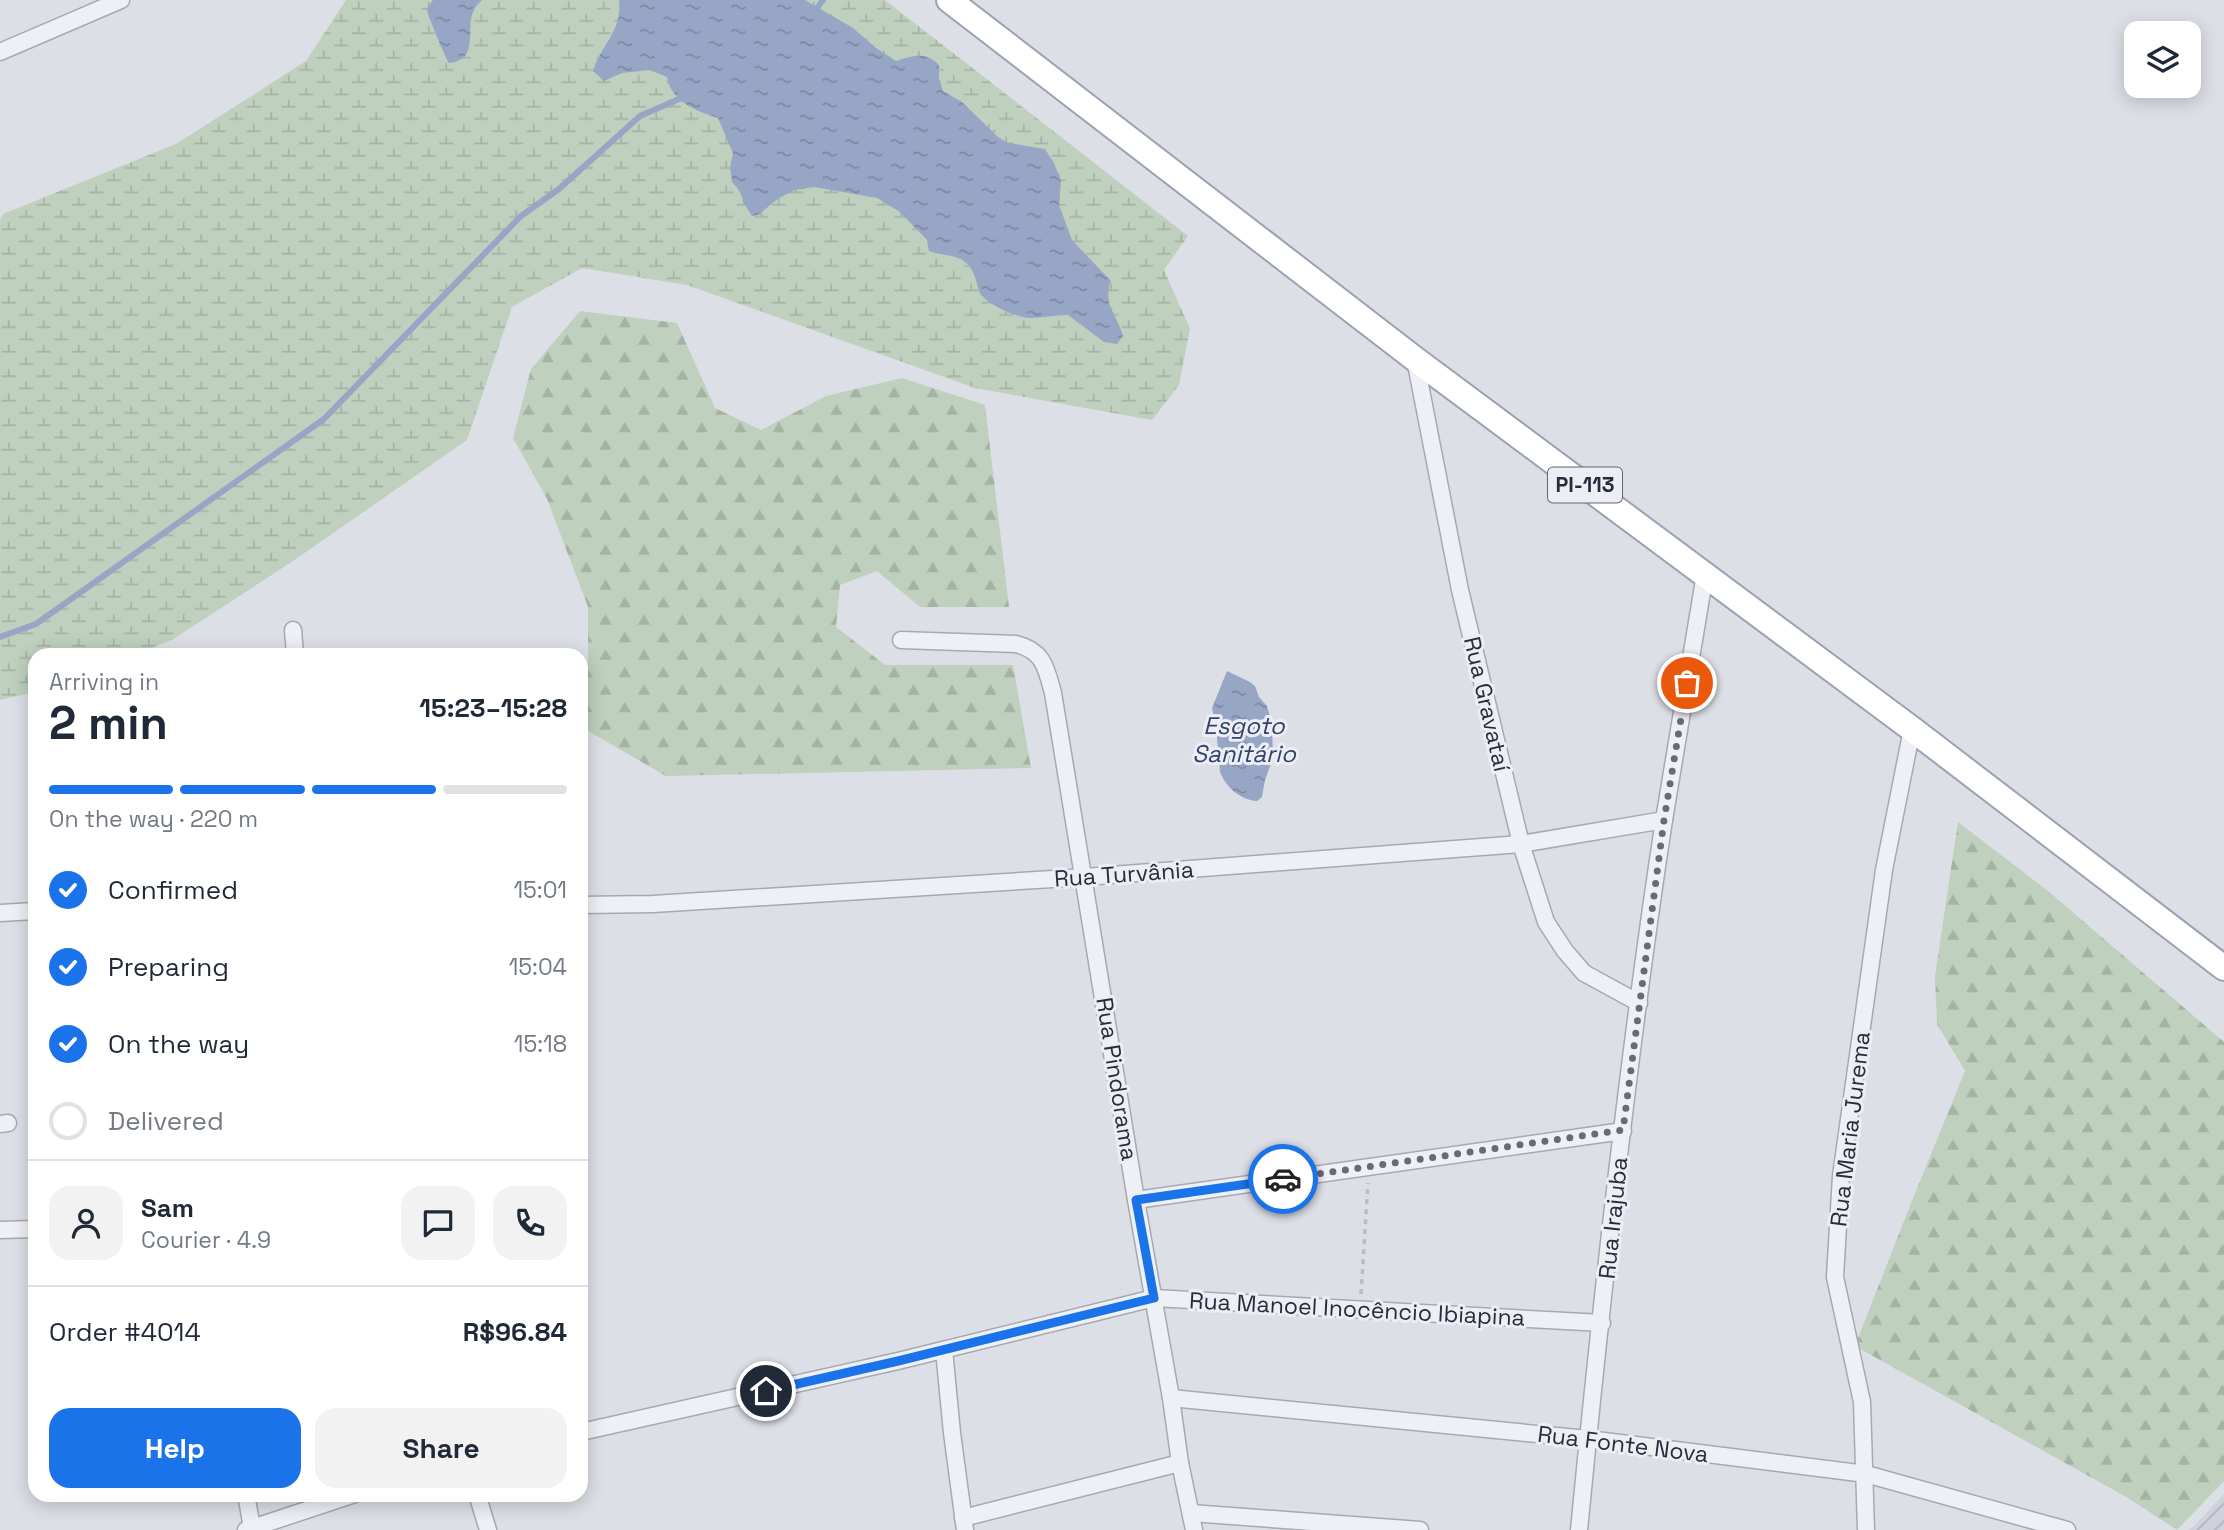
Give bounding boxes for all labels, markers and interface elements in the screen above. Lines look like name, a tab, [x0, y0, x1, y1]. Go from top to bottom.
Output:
map controls	[2124, 21, 2201, 98]
button: layers	[2124, 21, 2201, 98]
road number: PI-113	[1548, 468, 1622, 503]
street label: Rua Gravataí	[1457, 634, 1517, 775]
pin	[1657, 653, 1717, 713]
icon: bag	[1668, 664, 1706, 702]
text: Arriving in	[49, 667, 159, 697]
text: 15:23–15:28	[419, 691, 567, 725]
text: 2 min	[49, 694, 168, 752]
water label: Esgoto Sanitário	[1192, 710, 1297, 769]
text: On the way · 220 m	[49, 804, 258, 834]
street label: Rua Turvânia	[1053, 854, 1195, 894]
icon: check	[49, 871, 87, 909]
text: Confirmed	[108, 873, 238, 907]
text: 15:01	[513, 875, 567, 905]
icon: check	[49, 948, 87, 986]
text: Preparing	[108, 950, 229, 984]
text: 15:04	[509, 952, 567, 982]
street label: Rua Pindorama	[1089, 995, 1145, 1163]
icon: check	[49, 1025, 87, 1063]
text: On the way	[108, 1027, 249, 1061]
text: 15:18	[514, 1029, 567, 1059]
street label: Rua Maria Jurema	[1823, 1030, 1877, 1228]
text: Delivered	[108, 1104, 224, 1138]
courier	[1248, 1144, 1318, 1214]
street label: Rua Irajuba	[1592, 1155, 1634, 1281]
icon: car	[1264, 1160, 1302, 1198]
button: person	[49, 1186, 123, 1260]
button: chat	[401, 1186, 475, 1260]
button: phone	[493, 1186, 567, 1260]
text: Sam	[141, 1191, 194, 1225]
text: Courier · 4.9	[141, 1225, 271, 1255]
street label: Rua Manoel Inocêncio Ibiapina	[1188, 1285, 1526, 1333]
text: Order #4014	[49, 1315, 201, 1349]
text: R$96.84	[463, 1315, 567, 1349]
pin	[736, 1361, 796, 1421]
icon: home	[747, 1372, 785, 1410]
button: Help	[49, 1408, 301, 1488]
button: Share	[315, 1408, 567, 1488]
street label: Rua Fonte Nova	[1536, 1419, 1710, 1469]

